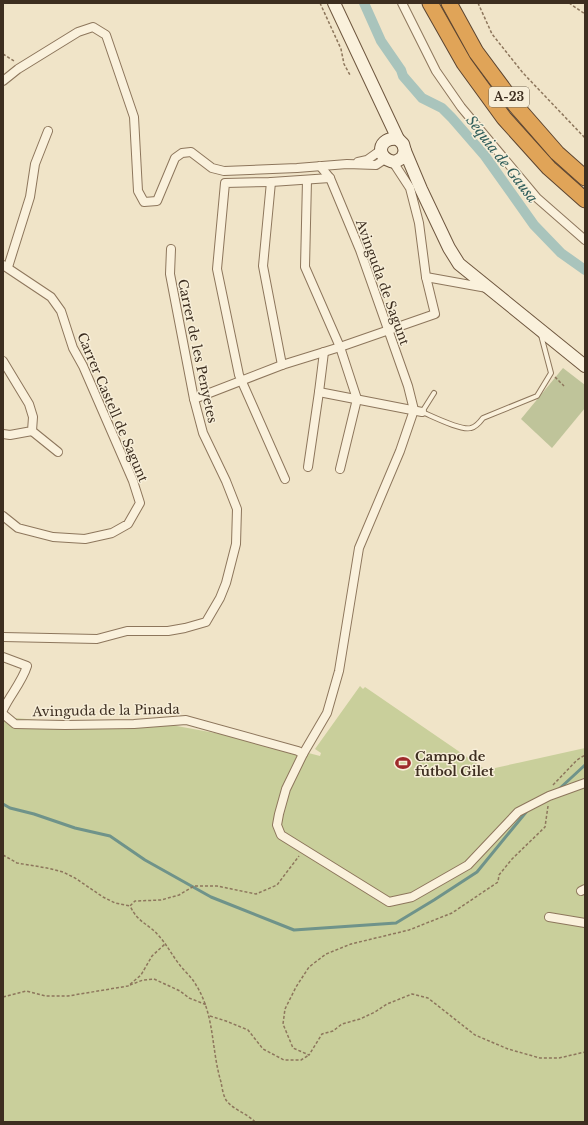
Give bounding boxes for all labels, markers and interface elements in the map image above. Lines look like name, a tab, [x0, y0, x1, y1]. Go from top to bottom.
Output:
road number: A-23	[489, 87, 529, 107]
water label: Séquia de Gausa	[462, 112, 542, 206]
street label: Avinguda de Sagunt	[352, 216, 413, 347]
street label: Carrer de les Penyetes	[174, 278, 221, 425]
street label: Carrer Castell de Sagunt	[73, 330, 152, 485]
street label: Avinguda de la Pinada	[31, 701, 181, 720]
place label: Campo de fútbol Gilet	[415, 748, 494, 780]
sports icon: Campo de fútbol Gilet	[394, 754, 412, 772]

